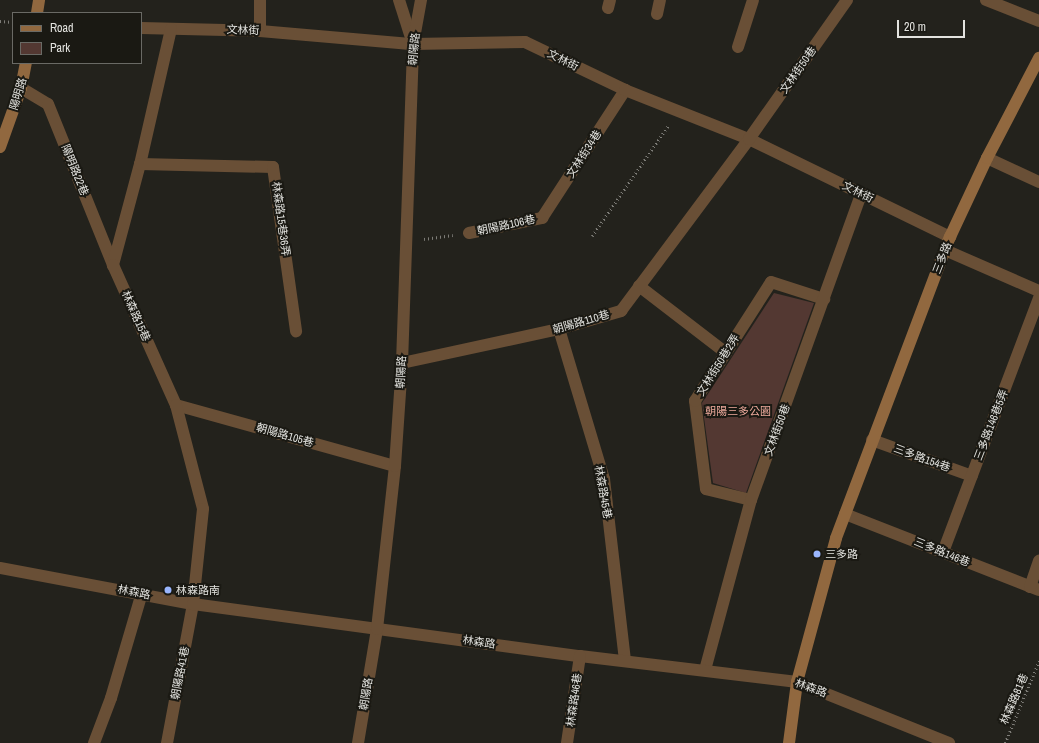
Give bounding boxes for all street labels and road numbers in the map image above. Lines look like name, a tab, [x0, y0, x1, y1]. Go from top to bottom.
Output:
street label: 文林街	[226, 23, 260, 37]
street label: 朝陽路	[406, 32, 422, 66]
street label: 文林街50巷	[777, 44, 819, 96]
street label: 文林街	[545, 47, 581, 73]
street label: 陽明路	[7, 76, 29, 112]
street label: 文林街34巷	[564, 128, 604, 180]
street label: 陽明路22巷	[59, 142, 91, 198]
street label: 文林街	[840, 179, 876, 205]
street label: 林森路15巷36弄	[269, 181, 293, 257]
street label: 朝陽路106巷	[476, 212, 536, 238]
street label: 三多路	[930, 240, 954, 276]
street label: 林森路15巷	[119, 289, 153, 343]
street label: 朝陽路110巷	[551, 308, 611, 336]
street label: 文林街50巷2弄	[694, 332, 742, 398]
street label: 朝陽路	[394, 355, 408, 389]
street label: 三多路146巷5弄	[971, 388, 1011, 462]
street label: 文林街50巷	[762, 402, 792, 458]
street label: 朝陽路105巷	[255, 421, 315, 449]
street label: 三多路154巷	[892, 442, 952, 474]
street label: 林森路45巷	[592, 464, 614, 520]
street label: 三多路146巷	[912, 535, 972, 569]
street label: 林森路	[117, 582, 151, 602]
street label: 林森路	[462, 633, 496, 651]
street label: 朝陽路41巷	[168, 645, 192, 701]
street label: 林森路46巷	[564, 672, 584, 728]
street label: 林森路81巷	[997, 672, 1031, 726]
street label: 林森路	[793, 676, 829, 700]
street label: 朝陽路	[357, 677, 375, 711]

